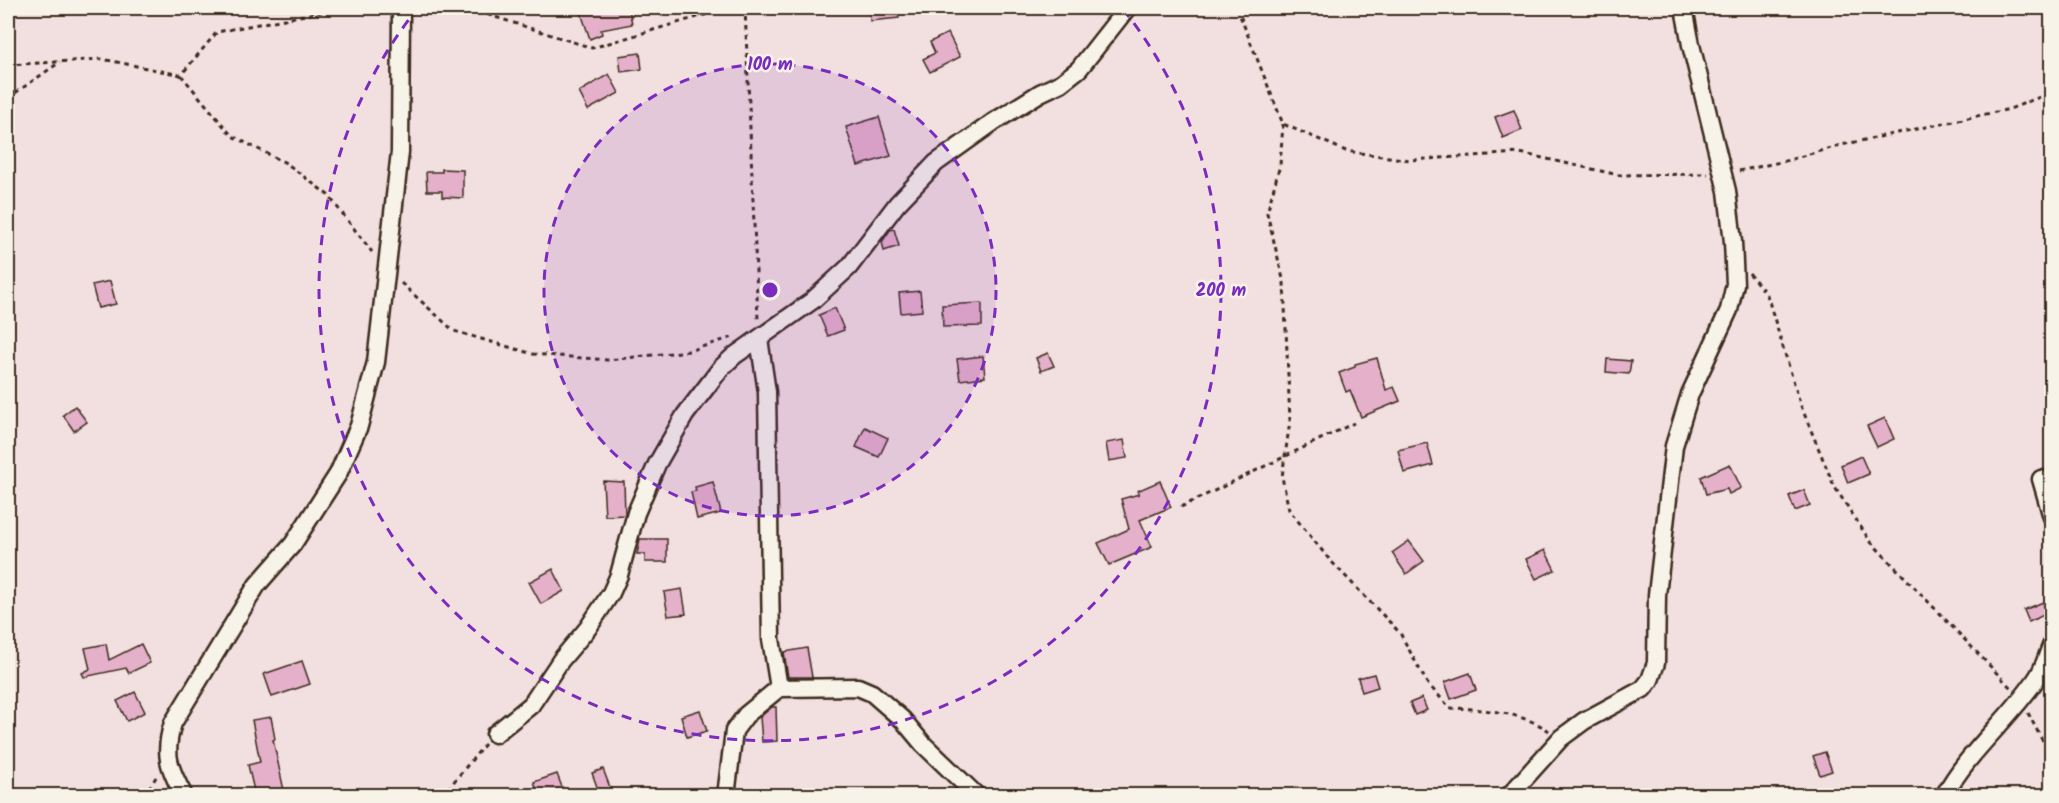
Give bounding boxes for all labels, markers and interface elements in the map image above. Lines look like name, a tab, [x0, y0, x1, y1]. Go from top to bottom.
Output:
text: 100 m	[747, 51, 793, 80]
text: 200 m	[1196, 277, 1247, 306]
centre of rings	[760, 280, 780, 300]

